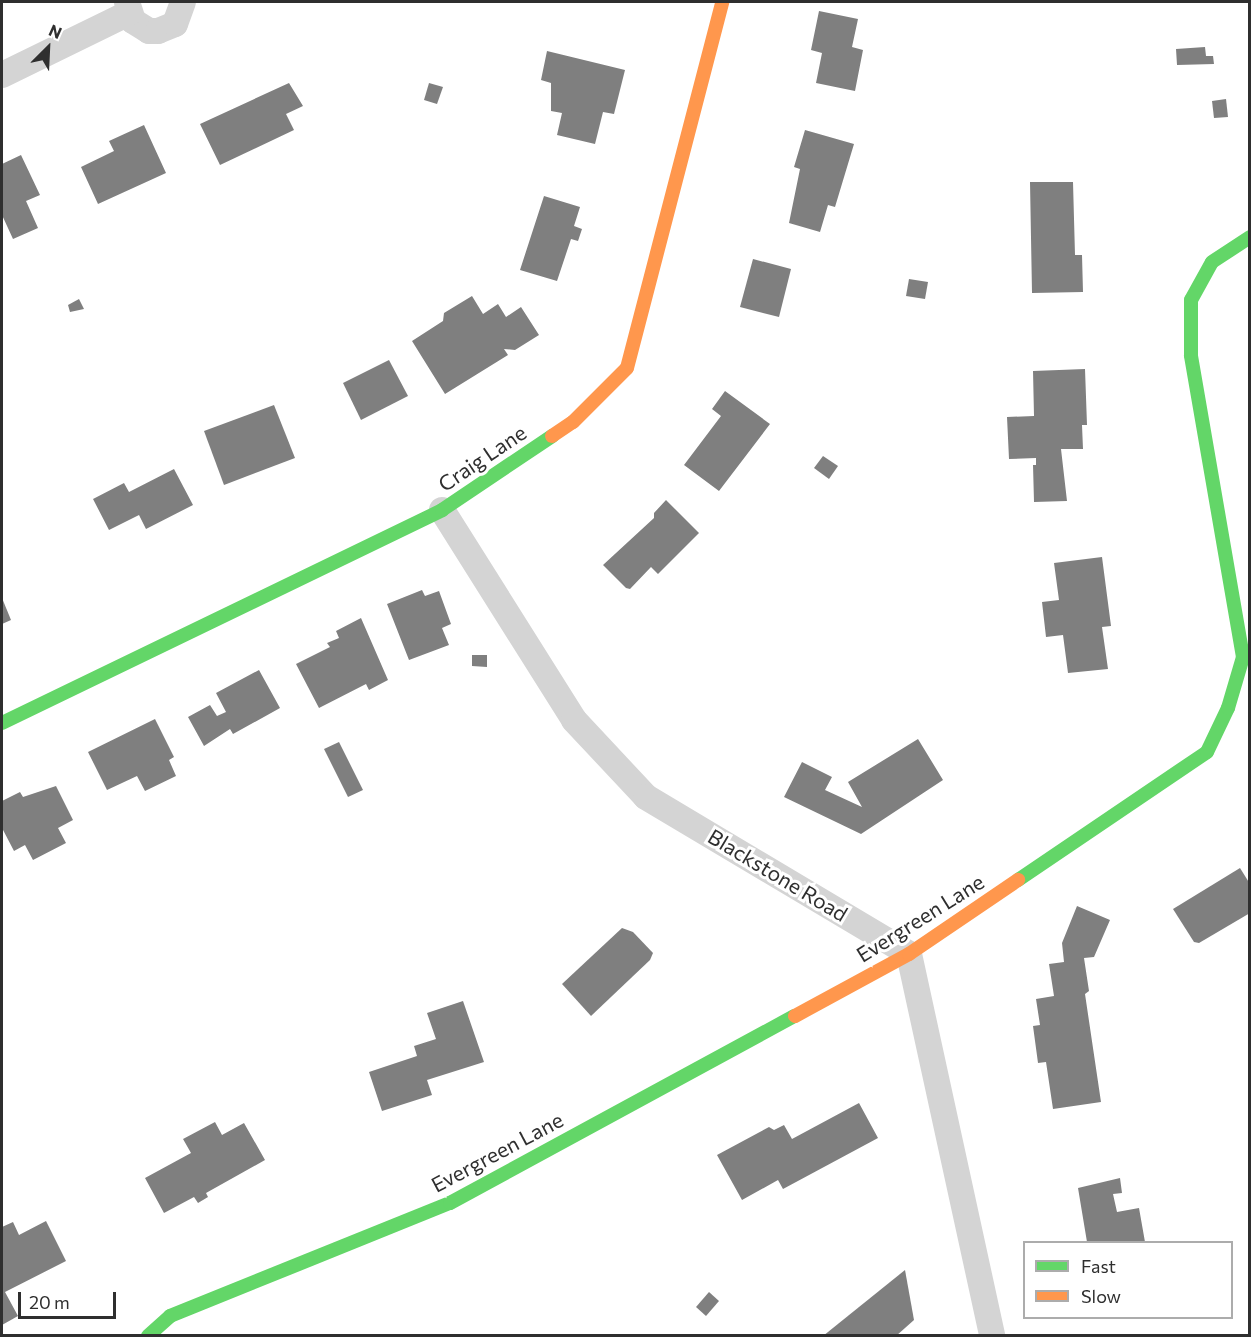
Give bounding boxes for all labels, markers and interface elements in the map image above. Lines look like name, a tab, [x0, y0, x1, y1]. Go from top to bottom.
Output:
north arrow	[18, 18, 78, 78]
text: N	[46, 20, 65, 42]
street label: Craig Lane	[433, 419, 531, 497]
street label: Blackstone Road	[704, 823, 852, 927]
street label: Evergreen Lane	[852, 869, 988, 967]
street label: Evergreen Lane	[427, 1107, 567, 1197]
legend	[1023, 1241, 1233, 1319]
text: Fast	[1081, 1255, 1116, 1277]
scale bar	[21, 1280, 118, 1318]
text: Slow	[1081, 1285, 1121, 1307]
text: 20 m	[29, 1291, 70, 1313]

